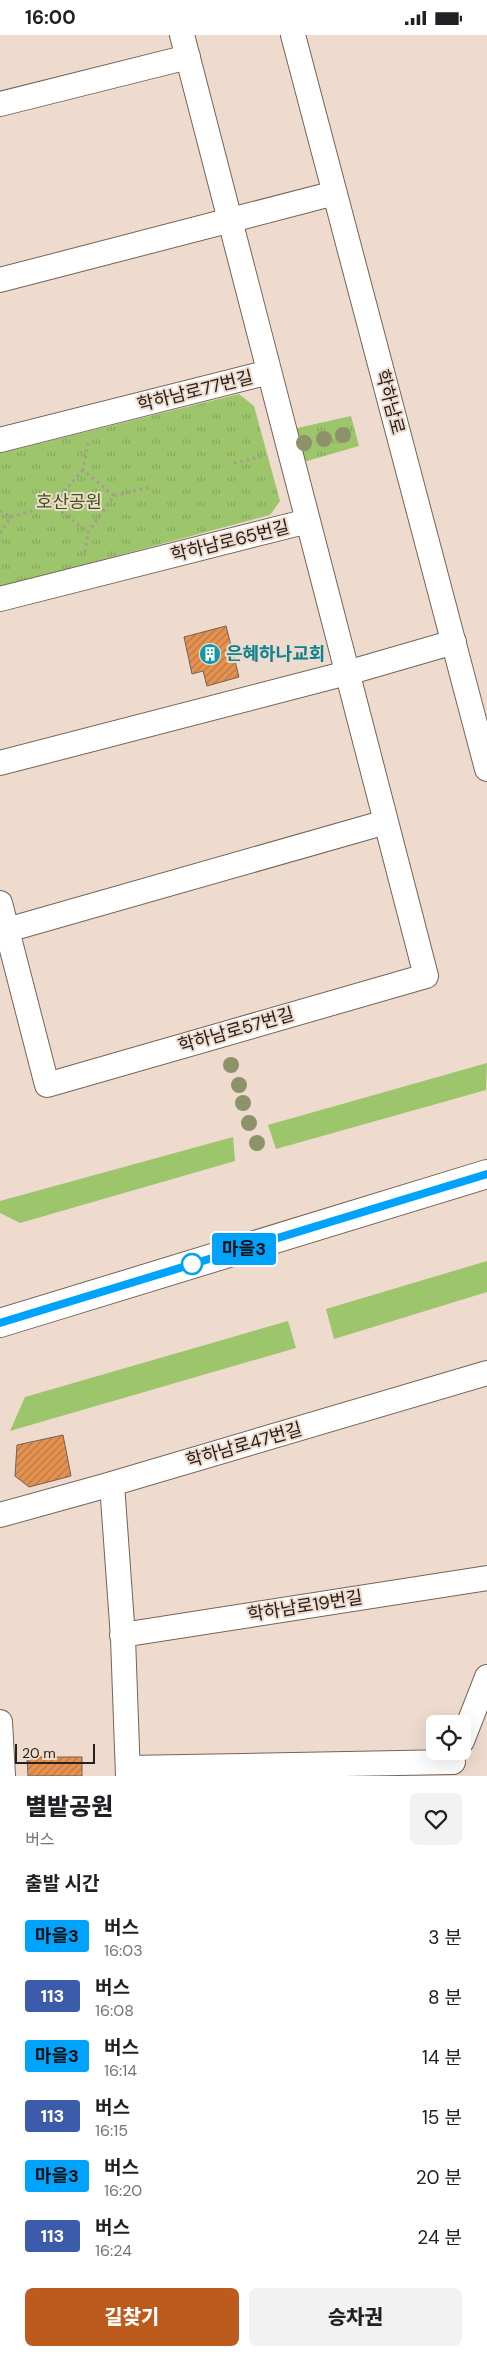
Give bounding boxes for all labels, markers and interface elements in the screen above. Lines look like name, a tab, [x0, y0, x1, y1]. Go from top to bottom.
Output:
text: 16:00	[25, 5, 76, 30]
street label: 학하남로77번길	[135, 365, 255, 417]
street label: 학하남로	[370, 367, 410, 437]
park label: 호산공원	[36, 490, 102, 514]
street label: 학하남로65번길	[168, 515, 292, 567]
building icon: 은혜하나교회	[198, 642, 222, 666]
place label: 은혜하나교회	[226, 642, 325, 666]
street label: 학하남로57번길	[175, 1002, 297, 1058]
line badge: 마을3	[215, 1233, 273, 1265]
text: 마을3	[222, 1237, 266, 1261]
unlabelled marker	[181, 1253, 203, 1275]
street label: 학하남로47번길	[183, 1417, 305, 1473]
street label: 학하남로19번길	[246, 1585, 364, 1627]
map controls	[426, 1715, 471, 1760]
button: locate	[426, 1715, 471, 1760]
scale bar	[15, 1741, 95, 1764]
text: 20 m	[22, 1744, 56, 1762]
text: 별밭공원	[25, 1791, 113, 1822]
button: heart	[410, 1793, 462, 1845]
text: 버스	[25, 1829, 54, 1850]
text: 출발 시간	[25, 1871, 99, 1896]
text: 버스	[104, 1915, 139, 1940]
text: 마을3	[35, 1924, 79, 1948]
text: 3 분	[428, 1925, 462, 1950]
text: 16:03	[104, 1940, 143, 1961]
text: 버스	[95, 1975, 130, 2000]
text: 113	[41, 1984, 64, 2008]
text: 8 분	[428, 1985, 462, 2010]
text: 16:08	[95, 2000, 134, 2021]
text: 버스	[104, 2035, 139, 2060]
text: 마을3	[35, 2044, 79, 2068]
text: 14 분	[422, 2045, 462, 2070]
text: 16:14	[104, 2060, 137, 2081]
text: 버스	[95, 2095, 130, 2120]
text: 113	[41, 2104, 64, 2128]
text: 15 분	[422, 2105, 462, 2130]
text: 16:15	[95, 2120, 128, 2141]
text: 버스	[104, 2155, 139, 2180]
text: 마을3	[35, 2164, 79, 2188]
text: 20 분	[416, 2165, 462, 2190]
text: 16:20	[104, 2180, 142, 2201]
text: 버스	[95, 2215, 130, 2240]
text: 113	[41, 2224, 64, 2248]
text: 24 분	[417, 2225, 462, 2250]
text: 16:24	[95, 2240, 132, 2261]
button: 길찾기	[25, 2288, 239, 2346]
button: 승차권	[249, 2288, 462, 2346]

